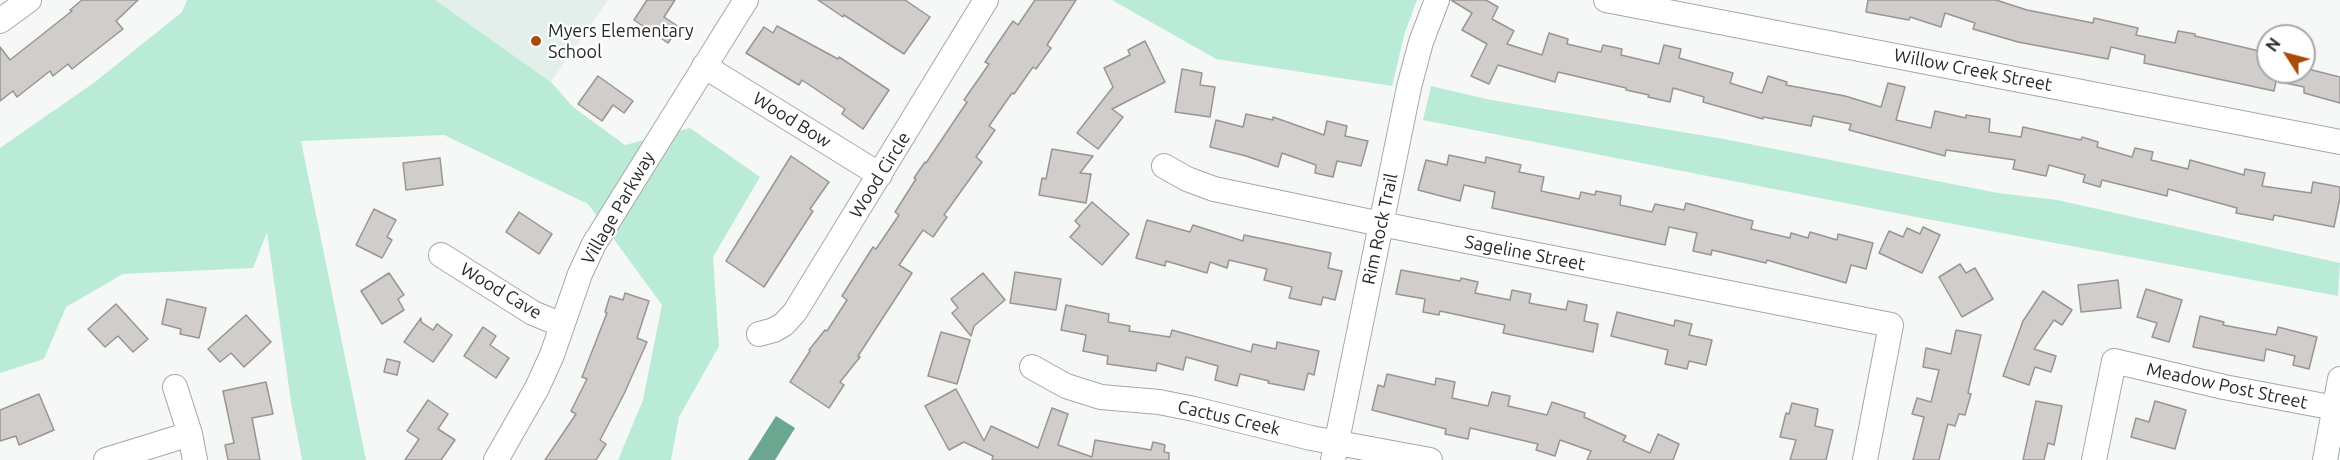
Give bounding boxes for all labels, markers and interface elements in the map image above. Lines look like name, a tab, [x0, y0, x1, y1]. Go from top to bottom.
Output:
place label: Myers Elementary School	[548, 20, 694, 63]
north arrow	[2256, 24, 2316, 84]
marker: Myers Elementary School	[529, 34, 543, 48]
text: N	[2262, 34, 2284, 55]
street label: Willow Creek Street	[1892, 44, 2054, 96]
street label: Wood Bow	[749, 88, 835, 152]
street label: Wood Circle	[845, 128, 915, 222]
street label: Village Parkway	[577, 148, 659, 268]
street label: Rim Rock Trail	[1358, 171, 1402, 287]
street label: Sageline Street	[1463, 231, 1587, 275]
street label: Wood Cave	[456, 258, 546, 324]
street label: Meadow Post Street	[2144, 358, 2310, 414]
street label: Cactus Creek	[1176, 396, 1282, 440]

